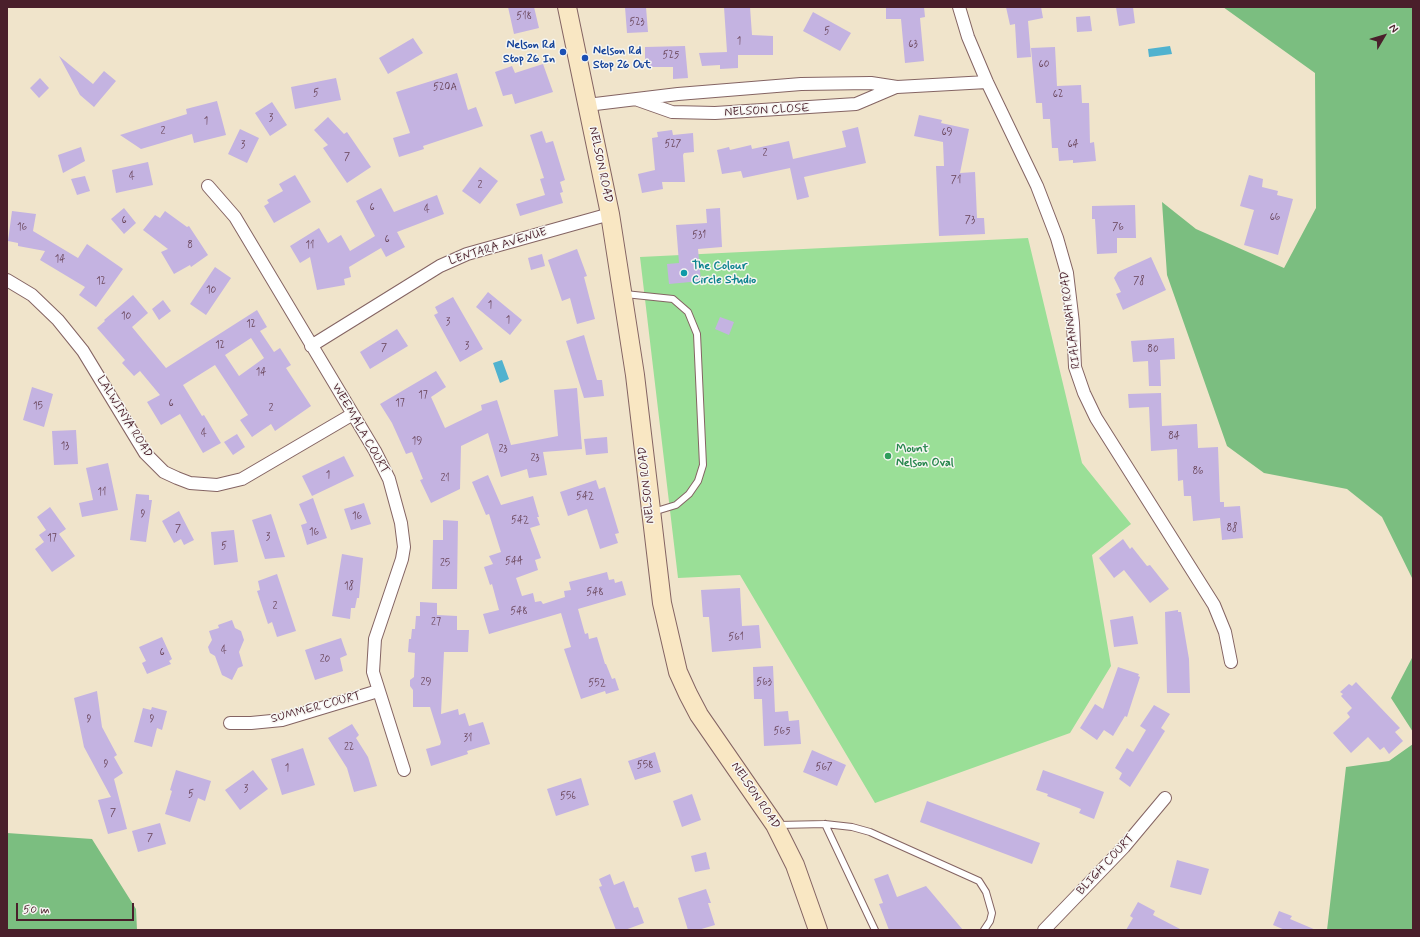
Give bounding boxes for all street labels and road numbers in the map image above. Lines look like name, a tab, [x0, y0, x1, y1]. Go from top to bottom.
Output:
street label: NELSON CLOSE	[724, 102, 810, 120]
street label: NELSON ROAD	[585, 126, 615, 204]
street label: LENTARA AVENUE	[447, 225, 549, 269]
street label: RIALANNAH ROAD	[1058, 270, 1084, 370]
street label: LALWINYA ROAD	[93, 373, 155, 461]
street label: WEEMALA COURT	[328, 381, 392, 477]
street label: NELSON ROAD	[636, 446, 658, 524]
street label: SUMMER COURT	[269, 689, 363, 727]
street label: NELSON ROAD	[727, 760, 783, 832]
street label: BLIGH COURT	[1074, 832, 1138, 898]

